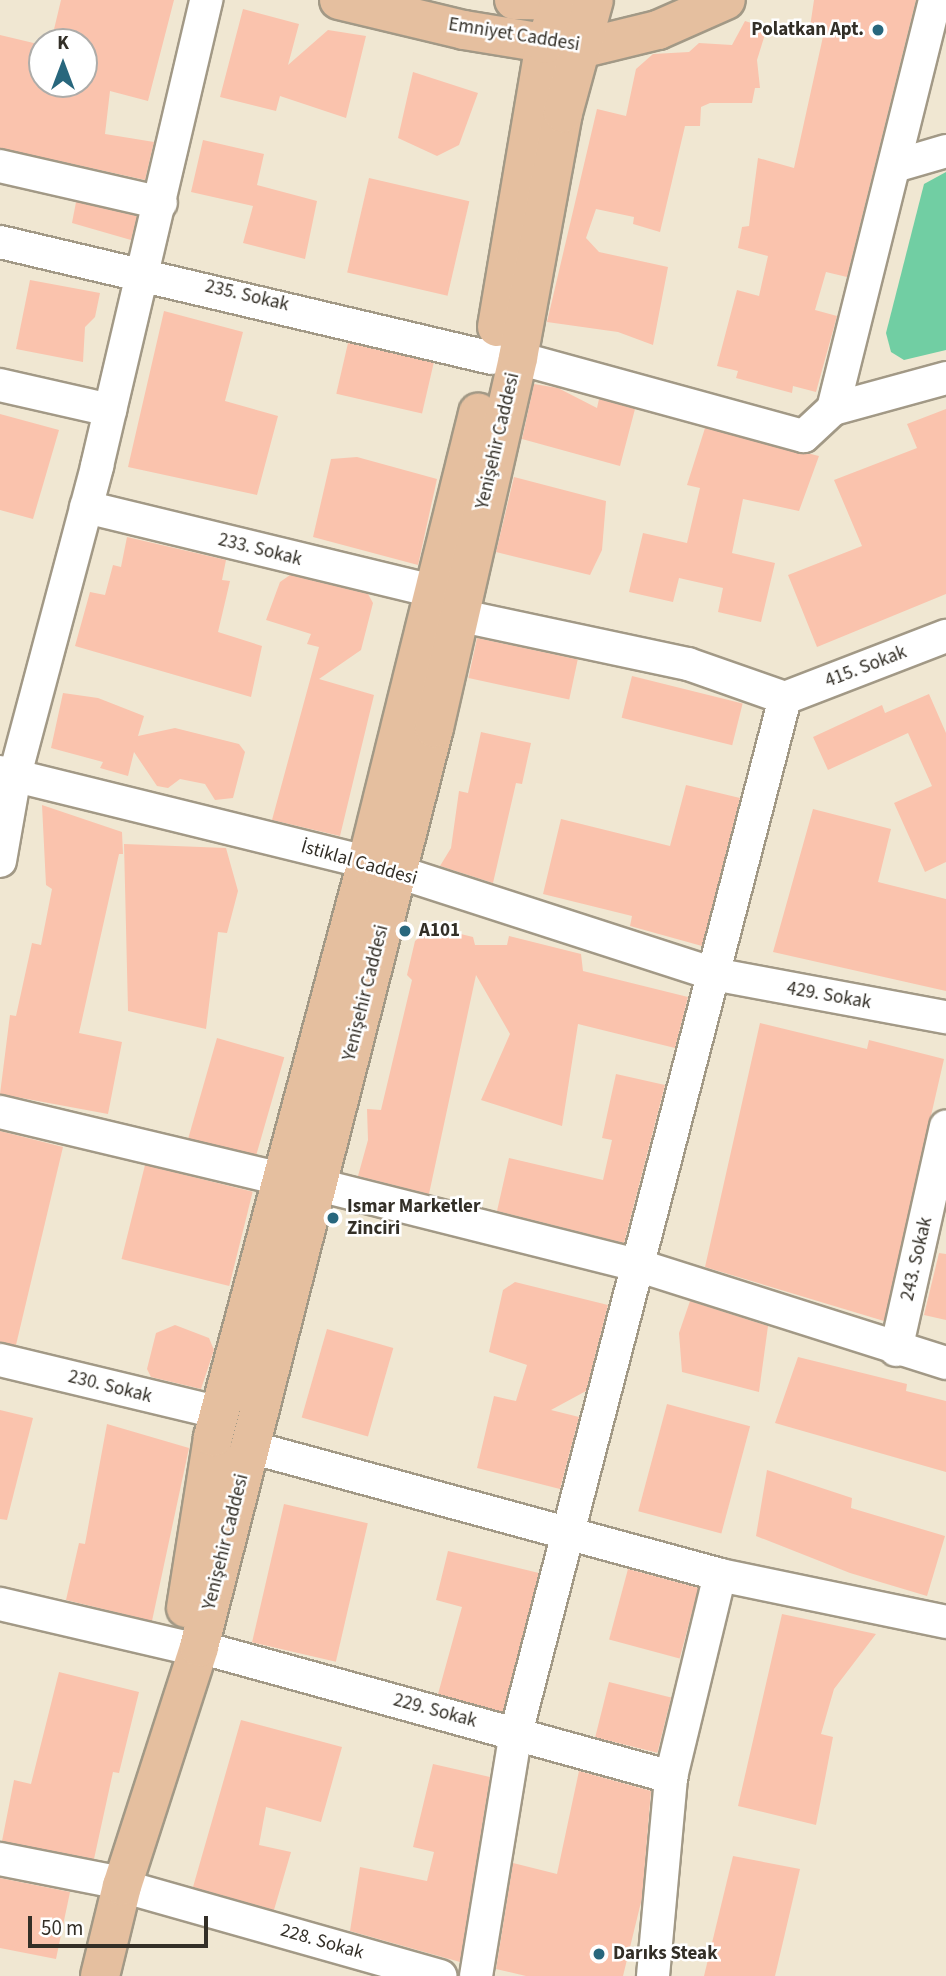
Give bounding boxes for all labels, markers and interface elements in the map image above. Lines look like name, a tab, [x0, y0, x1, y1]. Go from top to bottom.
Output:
street label: Emniyet Caddesi	[447, 13, 581, 57]
place label: Polatkan Apt.	[751, 19, 864, 41]
marker: Polatkan Apt.	[870, 22, 886, 38]
north arrow	[28, 28, 98, 98]
text: K	[57, 30, 69, 57]
street label: 235. Sokak	[203, 275, 291, 317]
street label: Yenişehir Caddesi	[471, 371, 525, 511]
street label: 233. Sokak	[216, 529, 304, 571]
street label: 415. Sokak	[822, 641, 910, 693]
street label: İstiklal Caddesi	[298, 836, 420, 890]
place label: A101	[419, 920, 460, 942]
street label: Yenişehir Caddesi	[338, 923, 394, 1063]
marker: A101	[397, 923, 413, 939]
street label: 429. Sokak	[785, 977, 873, 1015]
place label: Ismar Marketler Zinciri	[347, 1196, 480, 1240]
marker: Ismar Marketler Zinciri	[325, 1210, 341, 1226]
street label: 243. Sokak	[896, 1215, 938, 1303]
street label: 230. Sokak	[66, 1366, 154, 1408]
street label: Yenişehir Caddesi	[198, 1472, 254, 1612]
street label: 229. Sokak	[391, 1689, 479, 1733]
scale bar	[32, 1902, 212, 1946]
text: 50 m	[41, 1913, 83, 1943]
street label: 228. Sokak	[278, 1919, 366, 1965]
place label: Darıks Steak	[613, 1943, 718, 1965]
marker: Darıks Steak	[591, 1946, 607, 1962]

